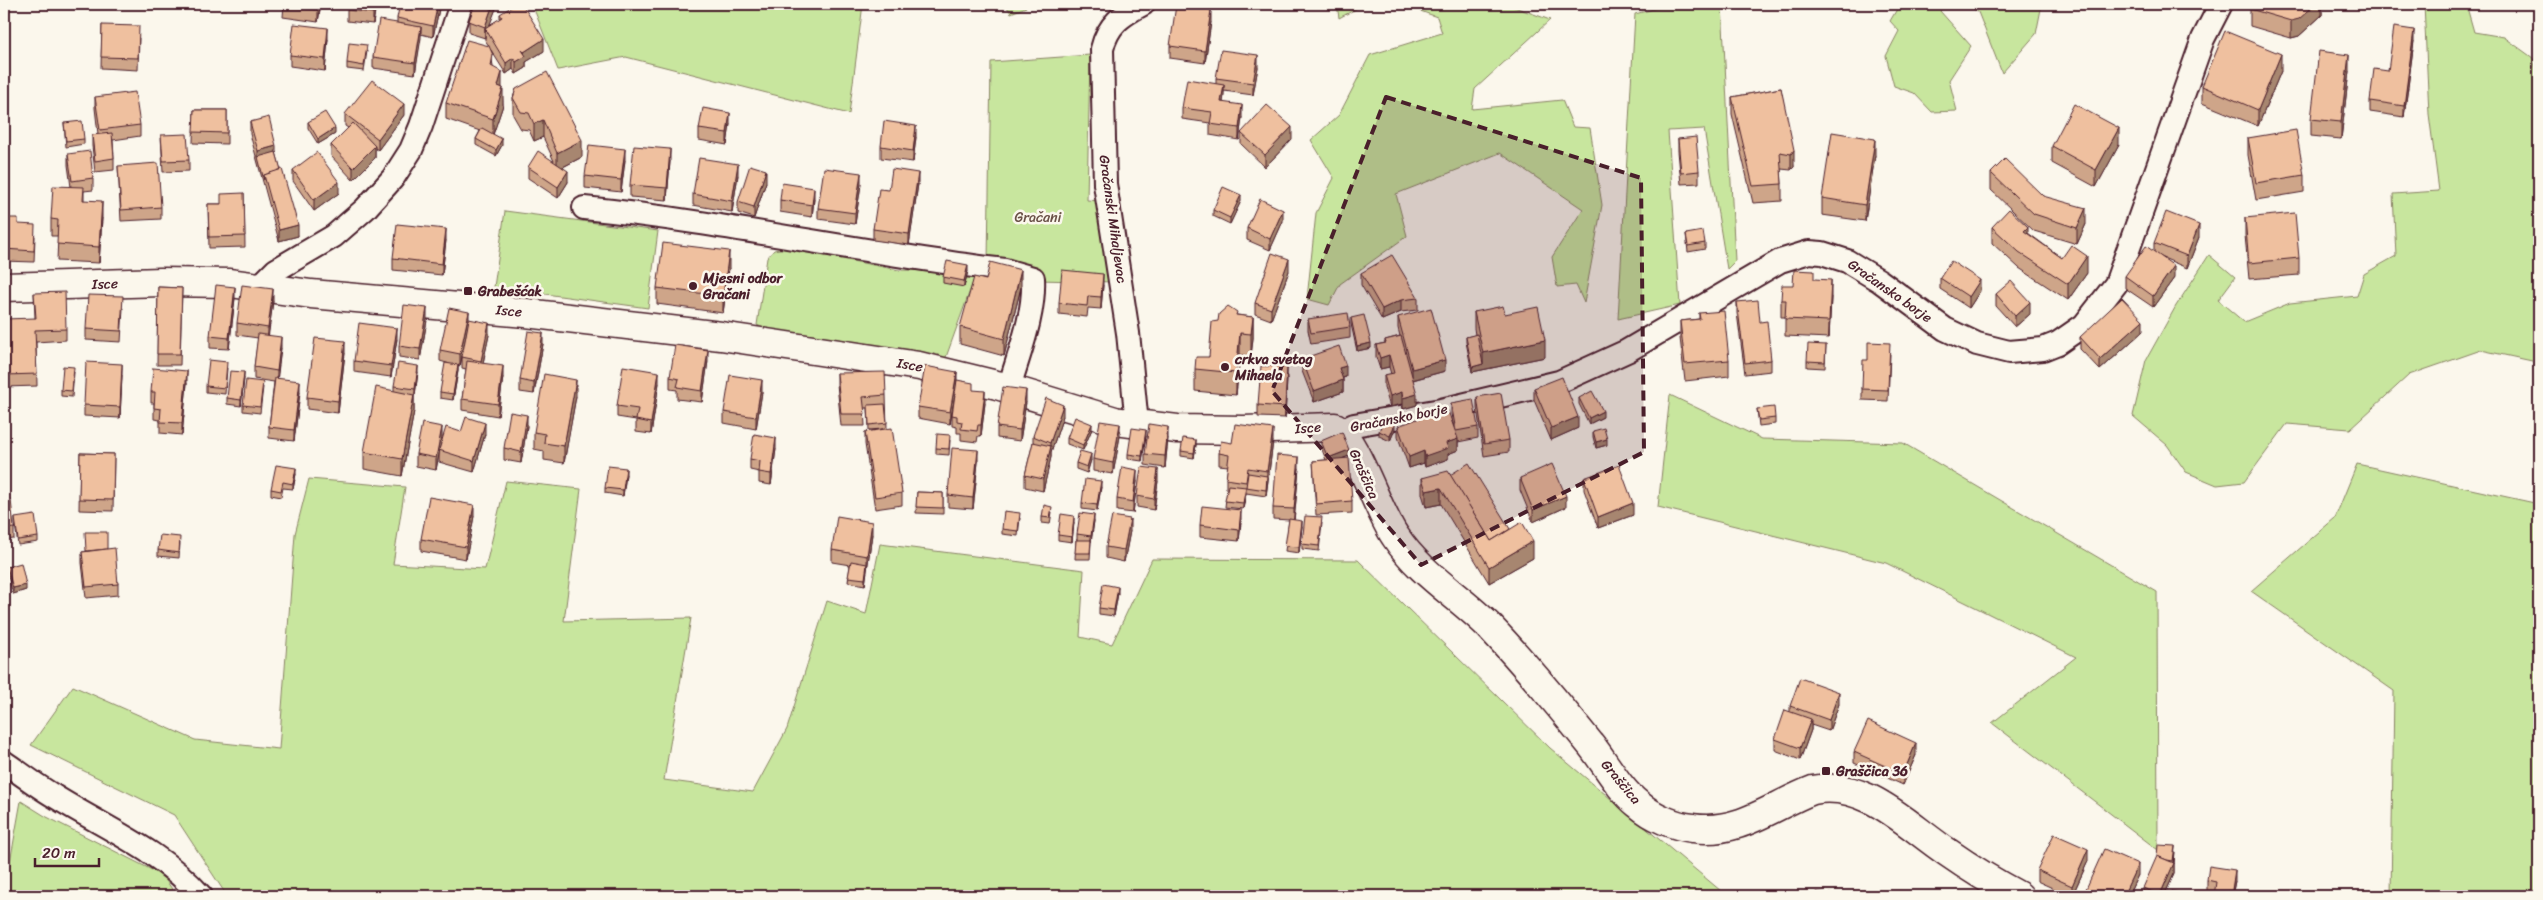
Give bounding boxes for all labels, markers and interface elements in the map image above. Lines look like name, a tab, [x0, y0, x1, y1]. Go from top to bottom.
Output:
street label: Gračanski Mihaljevac	[1092, 153, 1134, 285]
park label: Gračani	[1015, 205, 1063, 230]
street label: Gračansko borje	[1842, 252, 1938, 330]
place label: Mjesni odbor Gračani	[702, 266, 784, 307]
street label: Isce	[90, 271, 119, 297]
place label: Grabešćak	[477, 279, 543, 304]
marker: Mjesni odbor Gračani	[687, 280, 699, 292]
marker: Grabešćak	[462, 285, 474, 297]
street label: Isce	[494, 297, 523, 325]
place label: crkva svetog Mihaela	[1234, 347, 1314, 388]
street label: Isce	[894, 350, 925, 380]
marker: crkva svetog Mihaela	[1219, 361, 1231, 373]
street label: Gračansko borje	[1348, 396, 1450, 440]
street label: Isce	[1293, 415, 1322, 441]
street label: Graščica	[1342, 445, 1386, 503]
street label: Graščica	[1594, 754, 1648, 810]
place label: Graščica 36	[1835, 759, 1908, 784]
marker: Graščica 36	[1820, 765, 1832, 777]
scale bar	[35, 835, 99, 867]
text: 20 m	[42, 840, 76, 866]

